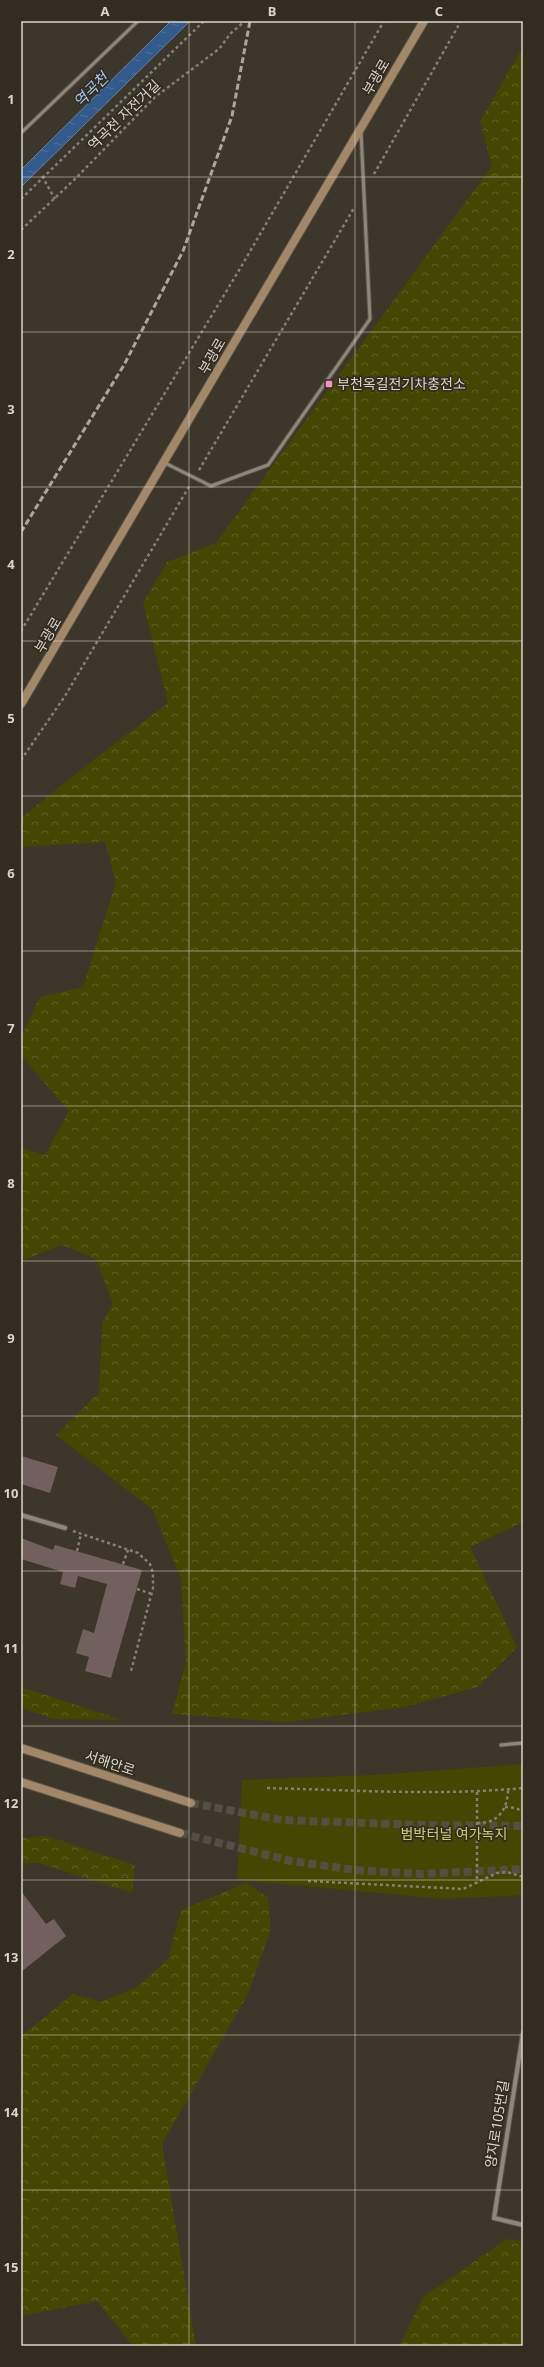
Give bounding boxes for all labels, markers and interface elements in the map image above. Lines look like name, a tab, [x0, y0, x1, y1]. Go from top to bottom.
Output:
text: A	[101, 2, 110, 20]
text: B	[268, 2, 276, 20]
text: C	[435, 2, 443, 20]
street label: 부광로	[358, 55, 394, 98]
water label: 역곡천	[69, 66, 114, 111]
street label: 역곡천 자전거길	[83, 75, 164, 154]
text: 1	[7, 90, 15, 108]
text: 2	[7, 245, 15, 263]
street label: 부광로	[194, 334, 230, 377]
place label: 부천옥길전기차충전소	[337, 374, 466, 393]
marker: 부천옥길전기차충전소	[324, 379, 334, 389]
text: 3	[7, 400, 15, 418]
text: 4	[7, 555, 15, 573]
street label: 부광로	[30, 613, 66, 656]
text: 5	[7, 709, 15, 727]
text: 6	[7, 864, 15, 882]
text: 7	[7, 1019, 15, 1037]
text: 8	[7, 1174, 15, 1192]
text: 9	[7, 1329, 15, 1347]
text: 10	[4, 1484, 18, 1502]
text: 11	[4, 1639, 18, 1657]
street label: 서해안로	[83, 1746, 138, 1780]
text: 12	[4, 1794, 18, 1812]
park label: 범박터널 여가녹지	[401, 1824, 507, 1843]
text: 13	[4, 1948, 18, 1966]
street label: 양지로105번길	[480, 2079, 513, 2169]
text: 14	[4, 2103, 19, 2121]
text: 15	[4, 2258, 18, 2276]

